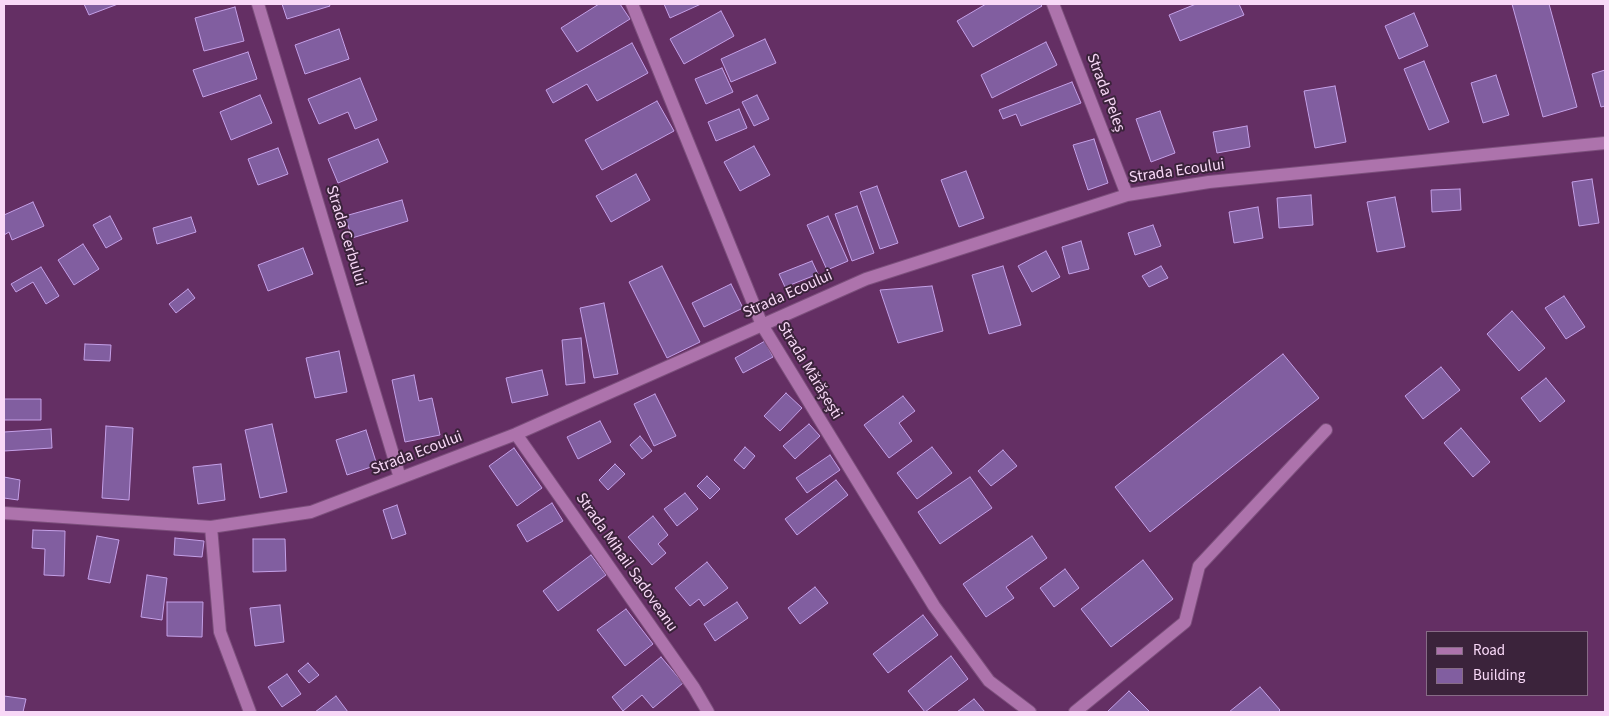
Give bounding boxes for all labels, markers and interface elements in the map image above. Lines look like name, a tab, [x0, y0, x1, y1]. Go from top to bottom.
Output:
street label: Strada Peleș	[1081, 51, 1129, 135]
street label: Strada Ecoului	[1128, 156, 1226, 188]
street label: Strada Cerbului	[321, 184, 369, 288]
street label: Strada Ecoului	[740, 267, 836, 323]
street label: Strada Mărășești	[772, 319, 846, 423]
street label: Strada Ecoului	[369, 428, 465, 480]
street label: Strada Mihail Sadoveanu	[571, 490, 681, 636]
legend	[1426, 631, 1589, 696]
text: Road	[1473, 640, 1505, 661]
text: Building	[1473, 665, 1525, 686]

